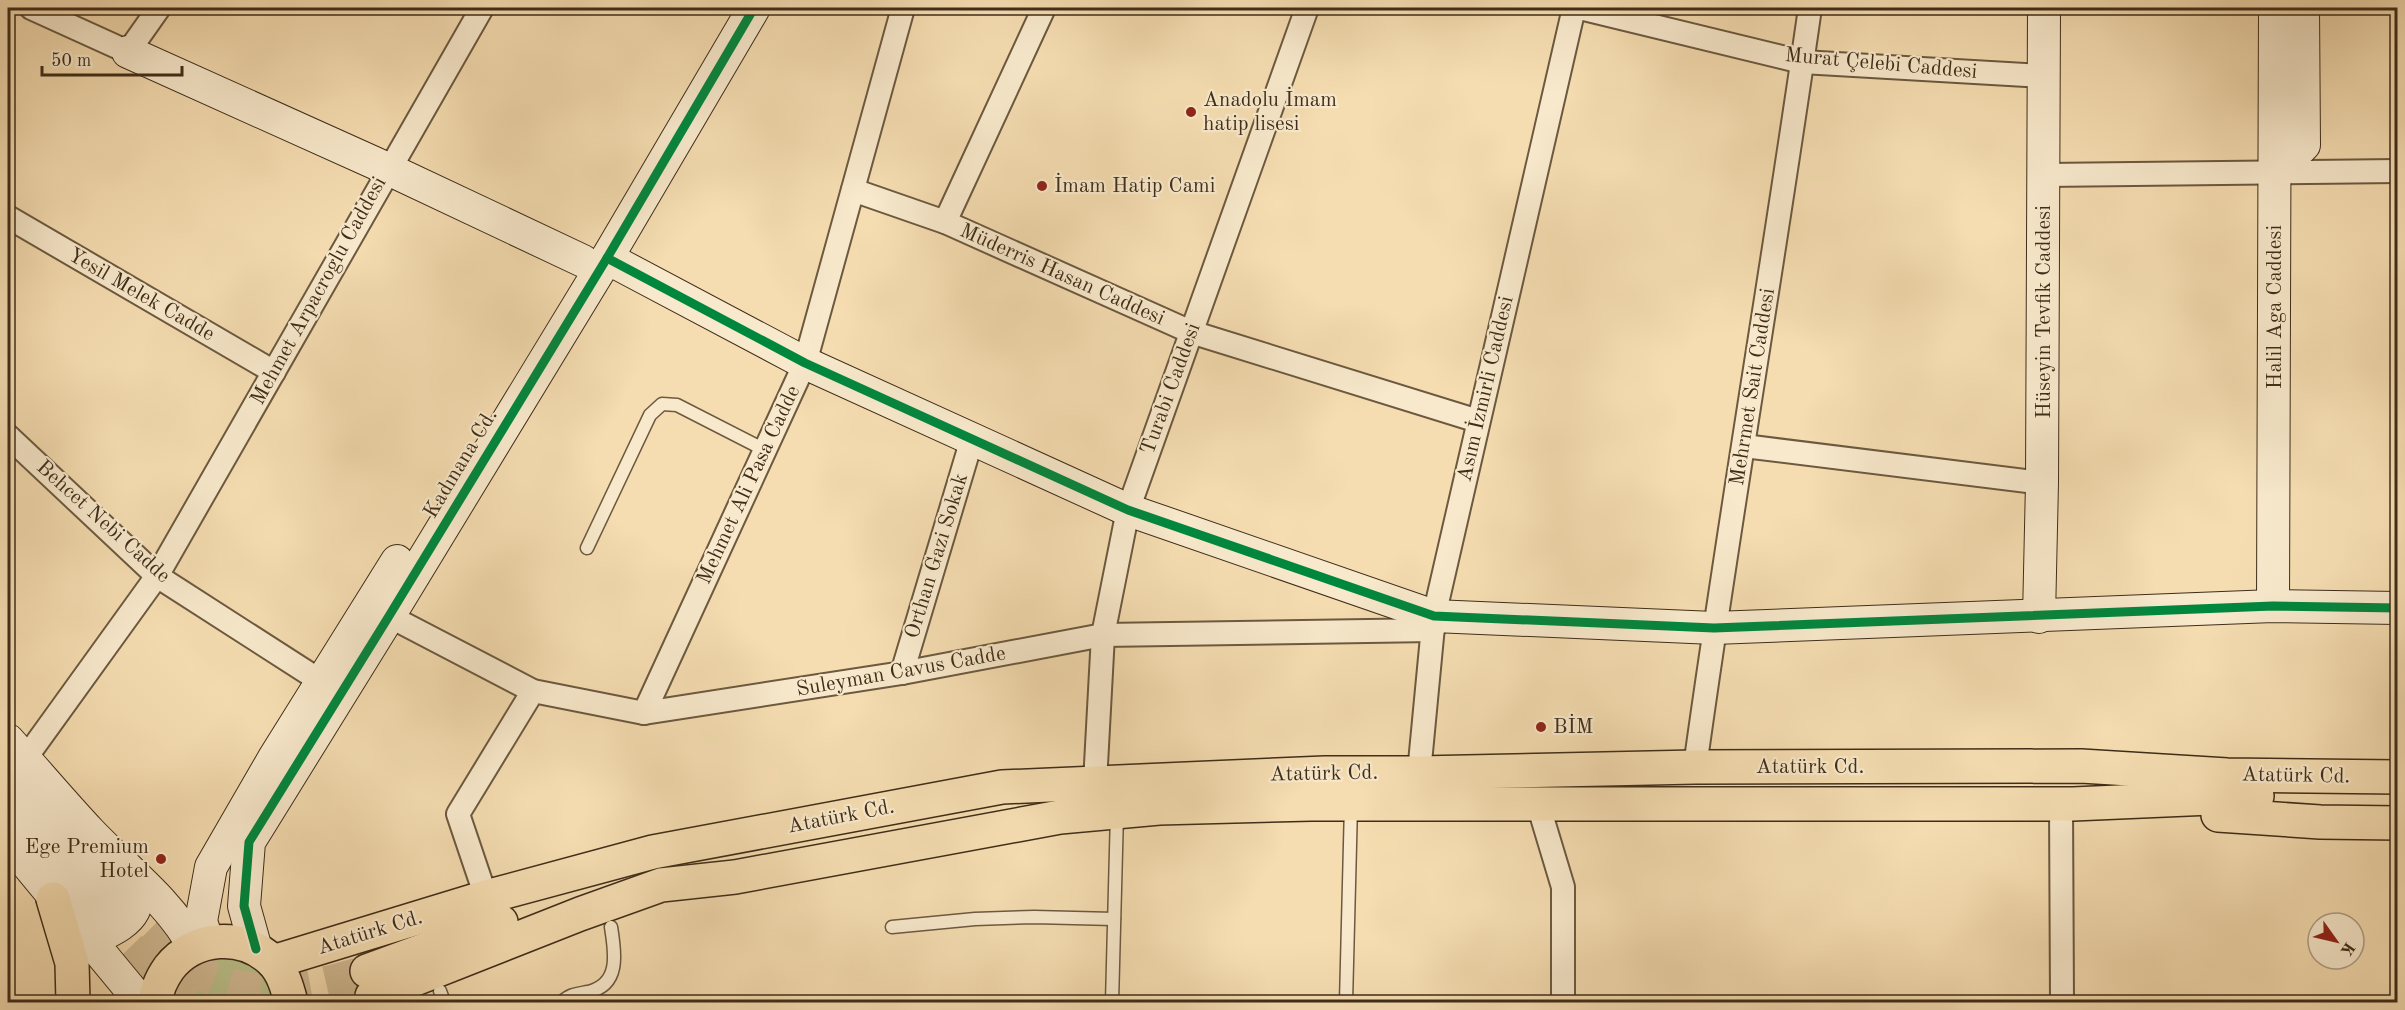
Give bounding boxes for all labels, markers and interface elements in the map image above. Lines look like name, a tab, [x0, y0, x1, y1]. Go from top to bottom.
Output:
scale bar	[42, 39, 182, 77]
street label: Murat Çelebi Caddesi	[1784, 45, 1978, 83]
text: 50 m	[51, 52, 91, 70]
place label: Anadolu İmam hatip lisesi	[1203, 86, 1337, 135]
marker: Anadolu İmam hatip lisesi	[1184, 105, 1198, 119]
place label: İmam Hatip Cami	[1054, 172, 1215, 197]
street label: Mehmet Arpacroglu Caddesi	[247, 173, 391, 409]
marker: İmam Hatip Cami	[1035, 179, 1049, 193]
street label: Hüseyin Tevfik Caddesi	[2034, 205, 2055, 419]
street label: Müderris Hasan Caddesi	[956, 220, 1168, 330]
street label: Halil Aga Caddesi	[2265, 225, 2286, 389]
street label: Yesil Melek Cadde	[64, 245, 218, 345]
street label: Mehrmet Sait Caddesi	[1727, 287, 1779, 487]
street label: Asım İzmirli Caddesi	[1451, 293, 1518, 484]
street label: Turabi Caddesi	[1137, 320, 1205, 458]
street label: Mehmet Ali Pasa Cadde	[694, 382, 804, 588]
street label: Kadınana Cd.	[420, 406, 502, 522]
street label: Behcet Nebi Cadde	[32, 457, 174, 587]
street label: Orthan Gazi Sokak	[902, 471, 972, 641]
street label: Suleyman Cavus Cadde	[795, 643, 1007, 701]
place label: BİM	[1553, 713, 1593, 738]
marker: BİM	[1534, 720, 1548, 734]
street label: Atatürk Cd.	[1756, 757, 1864, 778]
street label: Atatürk Cd.	[1269, 763, 1379, 785]
street label: Atatürk Cd.	[2241, 765, 2351, 787]
street label: Atatürk Cd.	[786, 796, 896, 838]
place label: Ege Premium Hotel	[25, 837, 149, 882]
marker: Ege Premium Hotel	[154, 852, 168, 866]
street label: Atatürk Cd.	[315, 907, 425, 959]
north arrow	[2306, 911, 2366, 971]
text: K	[2337, 939, 2357, 958]

